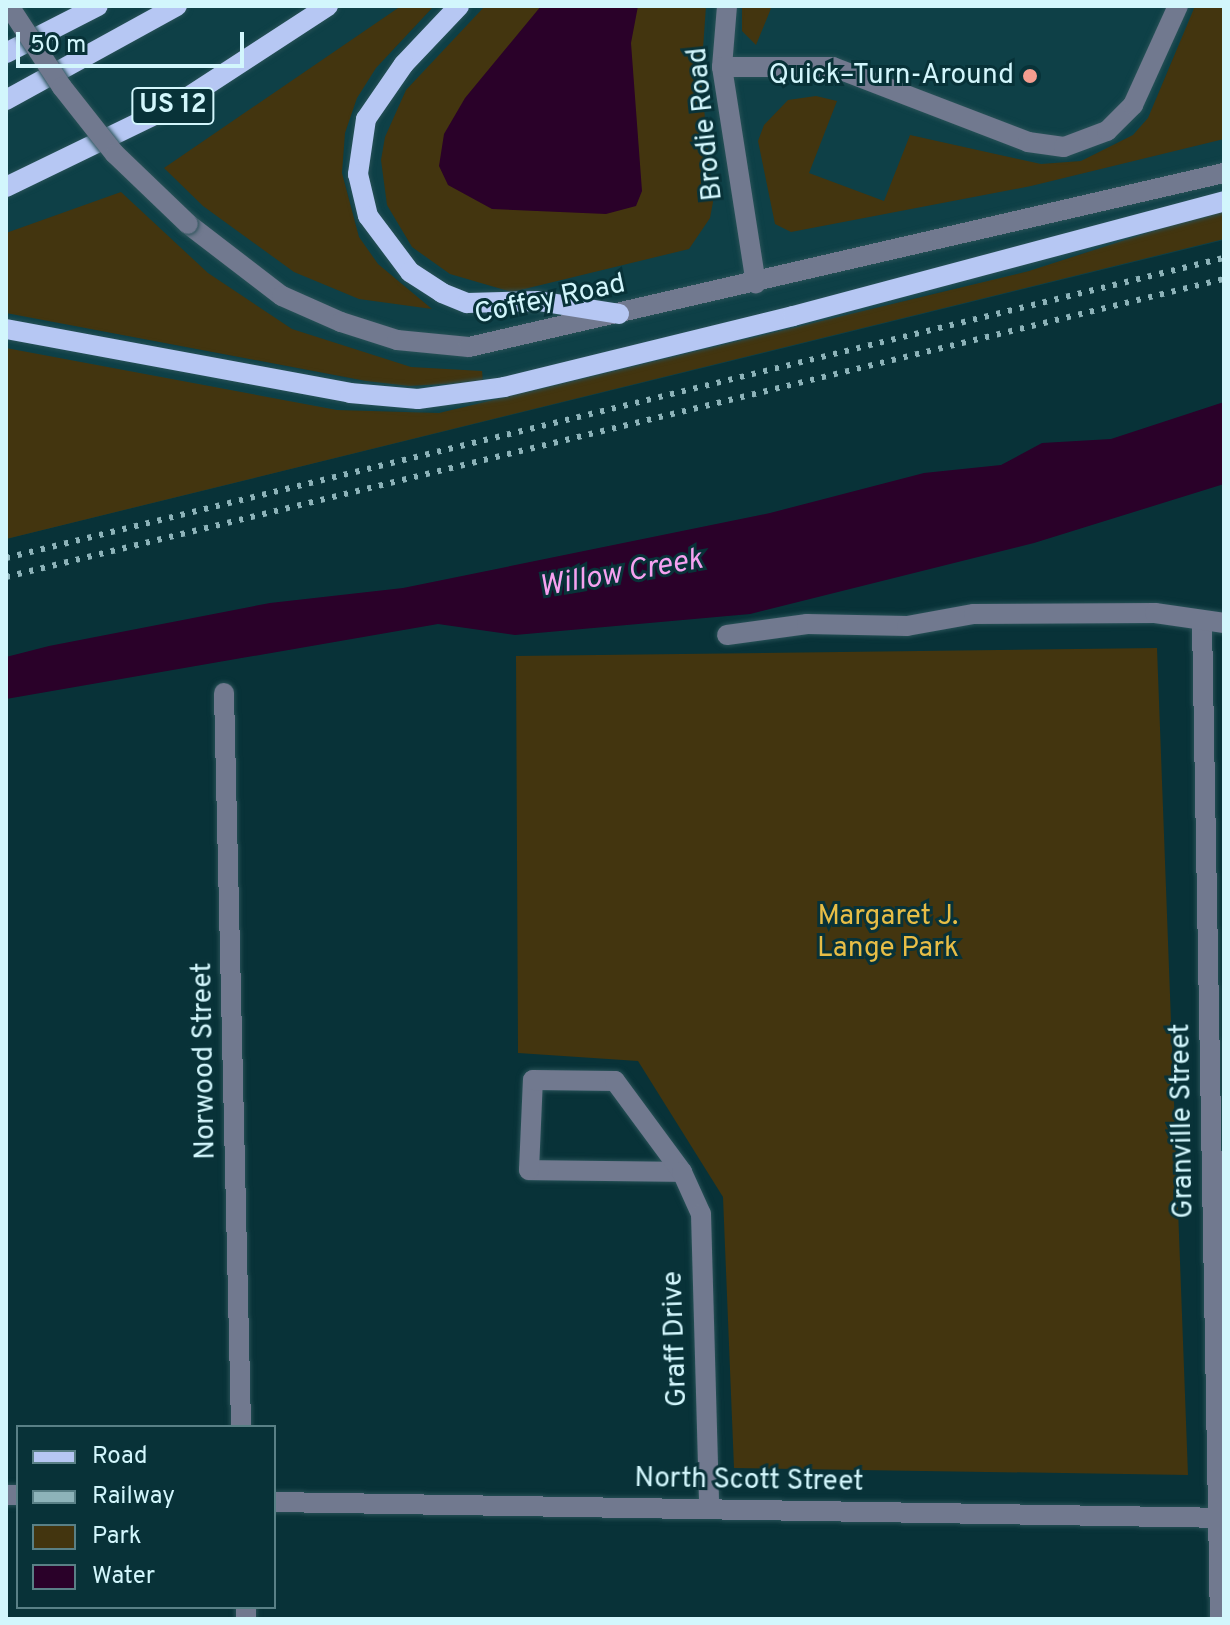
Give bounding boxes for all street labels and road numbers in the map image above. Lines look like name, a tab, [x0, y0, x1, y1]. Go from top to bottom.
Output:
street label: Brodie Road	[681, 46, 731, 202]
road number: US 12	[131, 84, 215, 128]
street label: Coffey Road	[471, 268, 629, 332]
street label: Norwood Street	[186, 962, 224, 1160]
street label: Granville Street	[1164, 1023, 1202, 1219]
street label: Graff Drive	[657, 1270, 695, 1408]
street label: North Scott Street	[634, 1462, 864, 1500]

